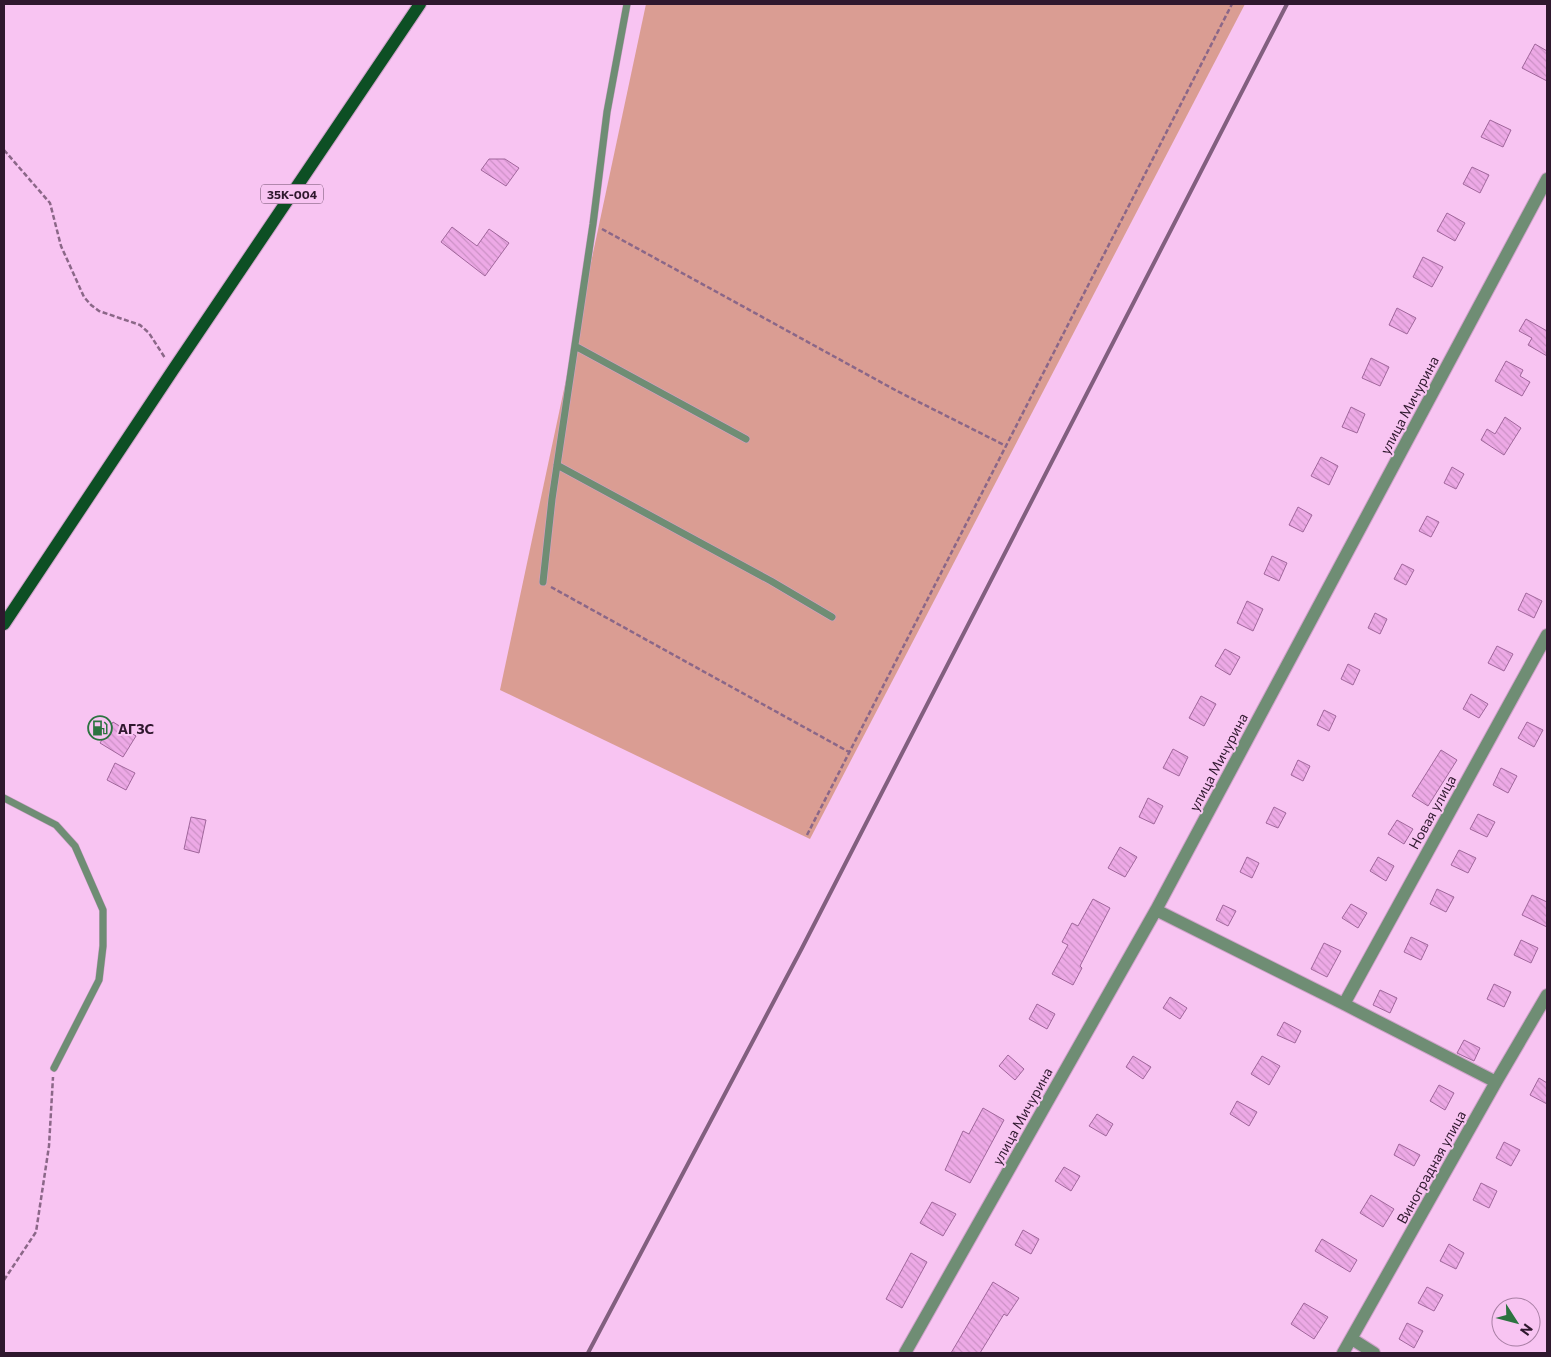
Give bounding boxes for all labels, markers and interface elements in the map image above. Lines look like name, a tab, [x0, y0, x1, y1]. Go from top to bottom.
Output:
road number: 35К-004	[261, 184, 323, 203]
street label: улица Мичурина	[1376, 353, 1442, 457]
street label: улица Мичурина	[1185, 710, 1251, 814]
fuel station icon: АГЗС	[87, 715, 113, 741]
place label: АГЗС	[118, 720, 154, 737]
street label: Новая улица	[1405, 772, 1459, 852]
street label: улица Мичурина	[988, 1064, 1056, 1168]
street label: Виноградная улица	[1393, 1107, 1469, 1227]
north arrow	[1491, 1297, 1541, 1347]
text: N	[1517, 1321, 1537, 1339]

